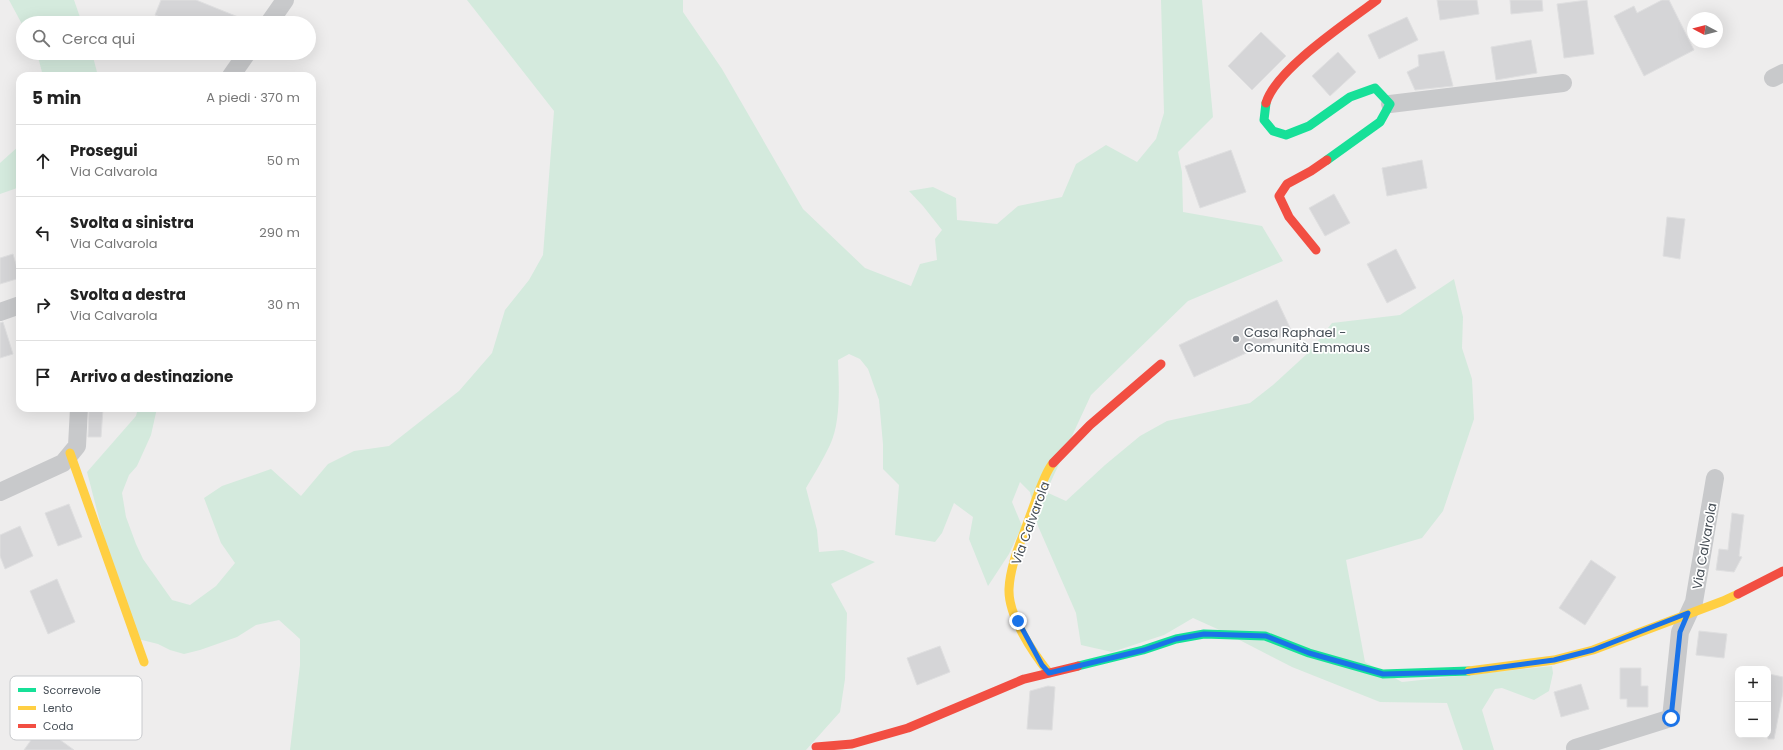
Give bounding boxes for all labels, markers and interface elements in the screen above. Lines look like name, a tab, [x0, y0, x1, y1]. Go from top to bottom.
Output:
north arrow	[1687, 12, 1723, 48]
search box	[16, 16, 316, 60]
icon: search	[30, 27, 52, 49]
text: Cerca qui	[62, 28, 135, 49]
text: 5 min	[32, 86, 81, 110]
text: A piedi · 370 m	[206, 88, 300, 107]
text: Prosegui	[70, 140, 138, 161]
icon: ahead	[32, 150, 54, 172]
text: 50 m	[267, 151, 300, 170]
text: Via Calvarola	[70, 162, 158, 181]
text: Svolta a sinistra	[70, 212, 194, 233]
icon: left	[32, 222, 54, 244]
text: 290 m	[259, 223, 300, 242]
text: Via Calvarola	[70, 234, 158, 253]
text: Svolta a destra	[70, 284, 186, 305]
icon: right	[32, 294, 54, 316]
text: 30 m	[267, 295, 300, 314]
text: Via Calvarola	[70, 306, 158, 325]
place label: Casa Raphael - Comunità Emmaus	[1244, 323, 1370, 357]
marker: Casa Raphael - Comunità Emmaus	[1231, 334, 1241, 344]
icon: arrive	[32, 366, 54, 388]
text: Arrivo a destinazione	[70, 366, 233, 387]
street label: Via Calvarola	[1007, 479, 1054, 568]
street label: Via Calvarola	[1688, 501, 1721, 591]
route end	[1009, 612, 1027, 630]
map controls	[1735, 666, 1771, 738]
button: +	[1735, 666, 1771, 702]
legend	[10, 676, 142, 740]
text: Scorrevole	[43, 682, 101, 698]
text: Lento	[43, 700, 73, 716]
button: −	[1735, 702, 1771, 738]
route start	[1662, 709, 1680, 727]
text: Coda	[43, 718, 73, 734]

